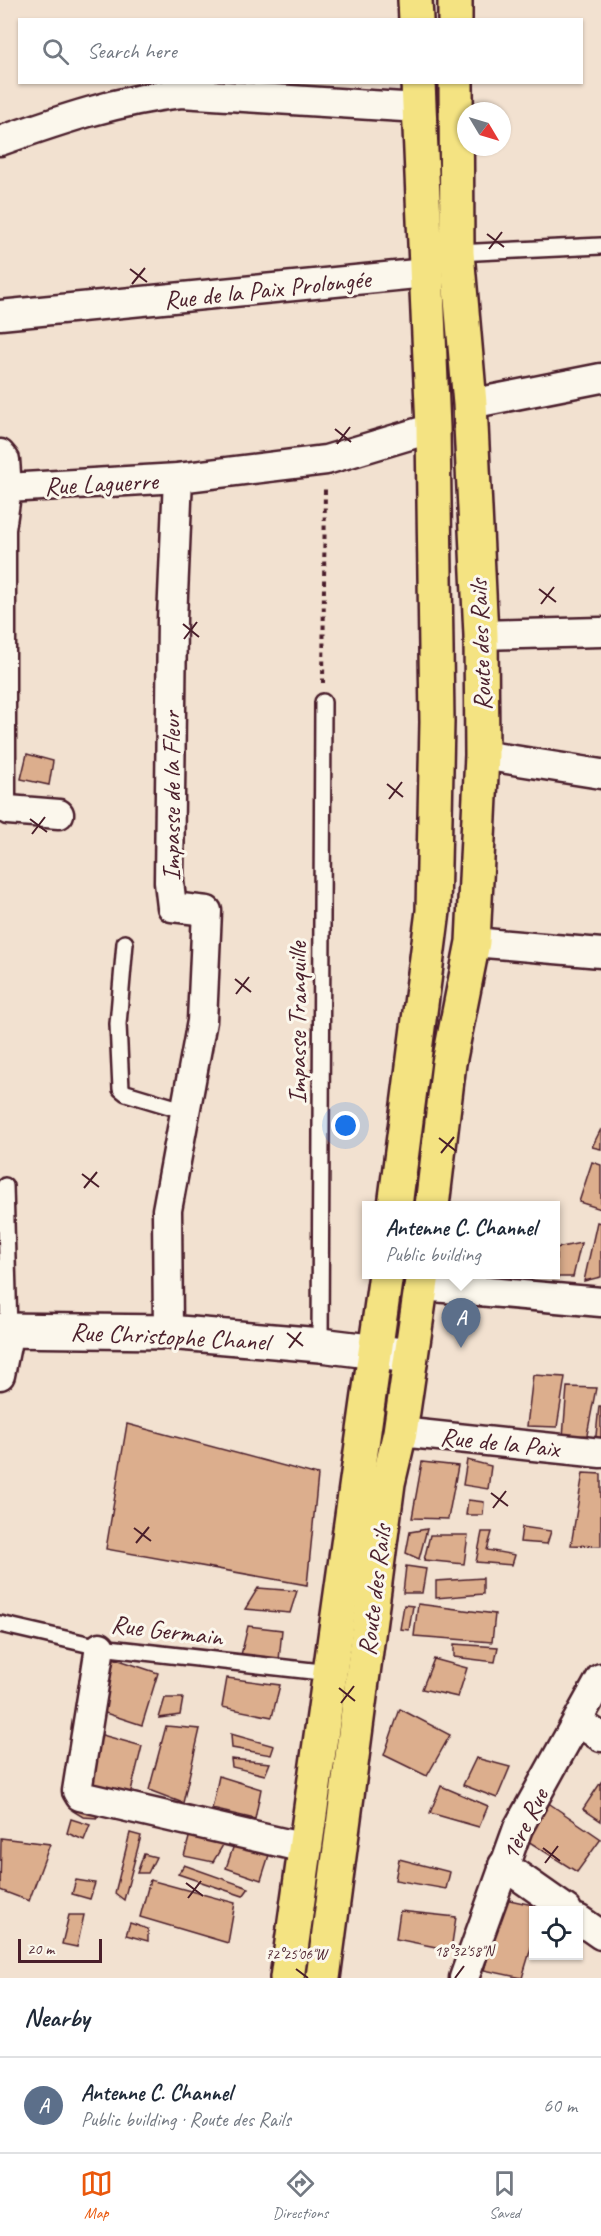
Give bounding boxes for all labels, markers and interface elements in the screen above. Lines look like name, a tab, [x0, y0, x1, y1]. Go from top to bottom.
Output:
search box	[18, 18, 583, 84]
icon: search	[39, 35, 72, 68]
text: Search here	[87, 37, 177, 65]
north arrow	[457, 102, 511, 156]
street label: Rue de la Paix Prolongée	[162, 262, 374, 317]
street label: Rue Laguerre	[43, 464, 160, 503]
street label: Route des Rails	[462, 576, 499, 711]
street label: Impasse de la Fleur	[155, 709, 188, 881]
street label: Impasse Tranquille	[281, 940, 314, 1104]
your location	[331, 1111, 360, 1140]
popup	[362, 1201, 560, 1279]
text: Antenne C. Channel	[386, 1214, 536, 1242]
text: Public building	[386, 1242, 480, 1267]
pin: A	[442, 1298, 480, 1348]
street label: Rue Christophe Chanel	[70, 1315, 275, 1358]
street label: Rue de la Paix	[439, 1420, 563, 1465]
street label: Route des Rails	[350, 1520, 399, 1658]
street label: Rue Germain	[109, 1607, 226, 1654]
street label: 1ère Rue	[493, 1782, 557, 1866]
map controls	[529, 1906, 583, 1960]
button: locate	[529, 1906, 583, 1960]
scale bar	[18, 1936, 102, 1964]
text: 20 m	[27, 1939, 54, 1959]
text: 18°32'58"N	[434, 1942, 497, 1961]
text: 72°25'06"W	[266, 1945, 330, 1964]
text: Nearby	[24, 2001, 89, 2034]
text: Antenne C. Channel	[81, 2079, 232, 2107]
text: A	[38, 2093, 49, 2118]
text: 60 m	[543, 2093, 577, 2118]
text: Public building · Route des Rails	[81, 2107, 291, 2132]
tab: Map	[80, 2167, 113, 2223]
tab: Directions	[273, 2167, 328, 2223]
tab: Saved	[488, 2167, 521, 2223]

